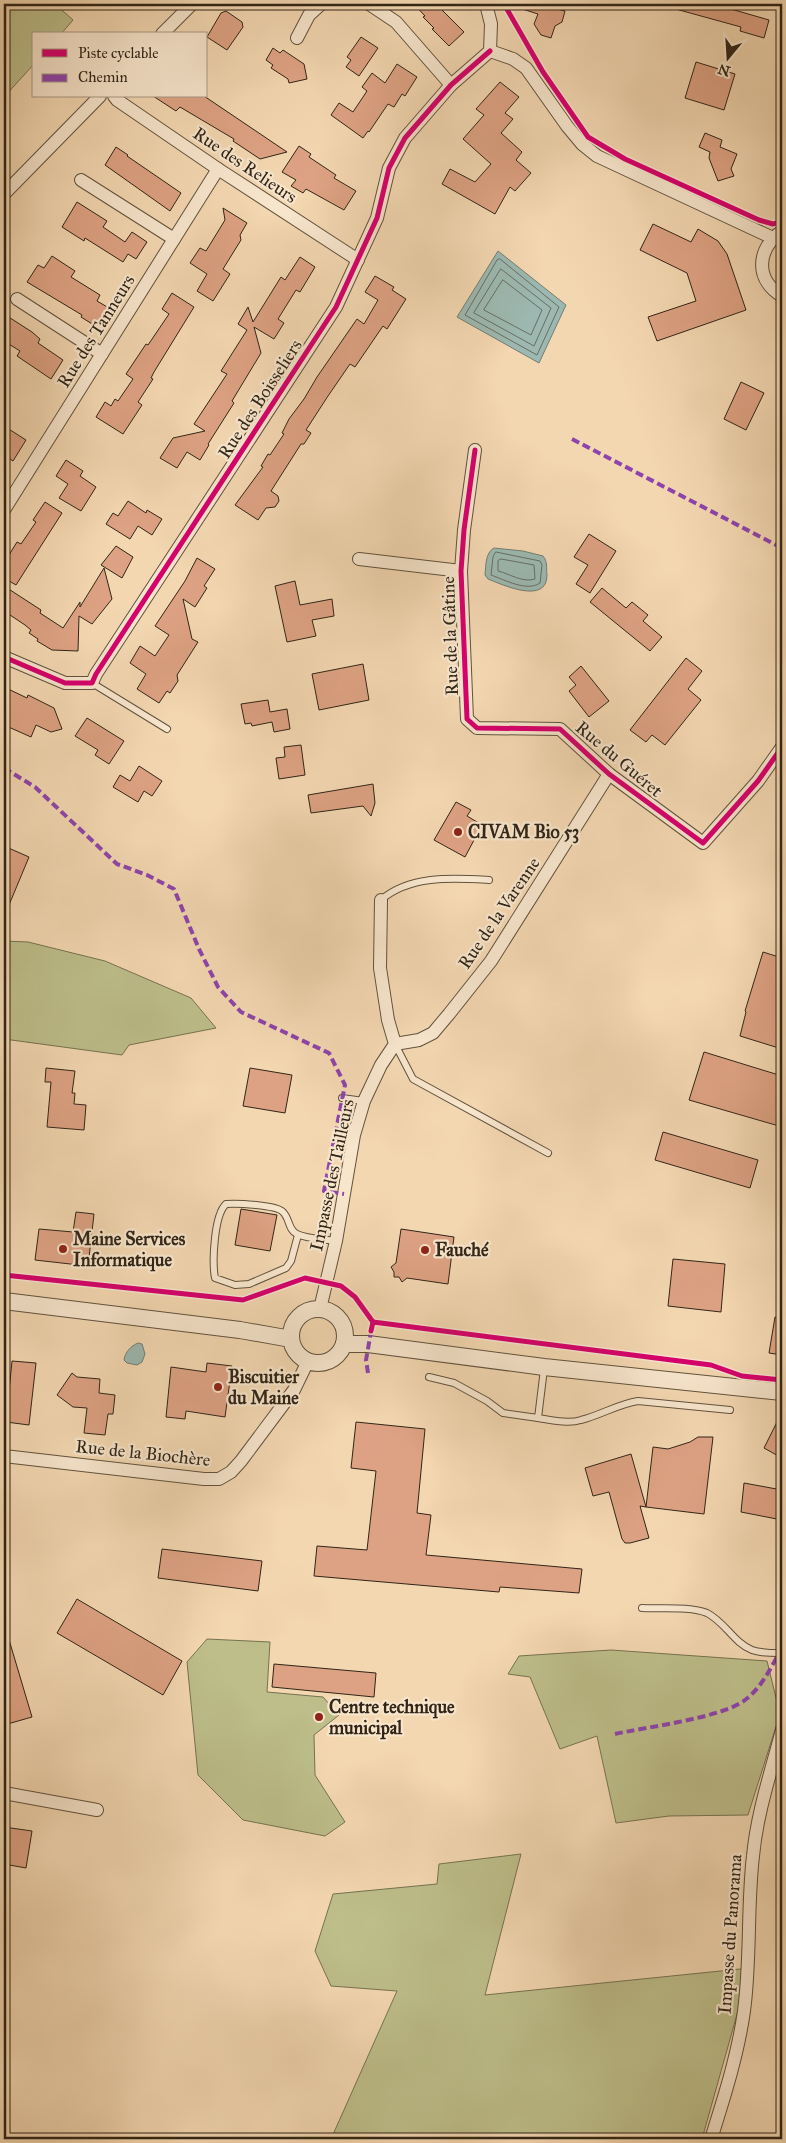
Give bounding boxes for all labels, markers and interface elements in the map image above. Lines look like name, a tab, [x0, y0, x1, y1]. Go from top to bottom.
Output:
legend	[32, 32, 208, 98]
north arrow	[704, 32, 754, 82]
text: Piste cyclable	[78, 44, 158, 62]
text: N	[716, 60, 732, 80]
text: Chemin	[78, 68, 128, 86]
street label: Rue des Relieurs	[189, 122, 301, 208]
street label: Rue des Tanneurs	[52, 270, 140, 392]
street label: Rue des Boisseliers	[213, 335, 307, 463]
street label: Rue de la Gâtine	[437, 576, 463, 696]
street label: Rue du Guéret	[571, 716, 667, 802]
place label: CIVAM Bio 53	[468, 821, 579, 844]
marker: CIVAM Bio 53	[452, 826, 464, 838]
street label: Rue de la Varenne	[454, 853, 544, 973]
street label: Impasse des Tailleurs	[305, 1097, 359, 1253]
place label: Maine Services Informatique	[73, 1228, 186, 1272]
place label: Fauché	[435, 1239, 489, 1261]
marker: Maine Services Informatique	[57, 1243, 69, 1255]
marker: Fauché	[419, 1244, 431, 1256]
place label: Biscuitier du Maine	[228, 1366, 300, 1409]
marker: Biscuitier du Maine	[212, 1381, 224, 1393]
street label: Rue de la Biochère	[75, 1435, 211, 1471]
place label: Centre technique municipal	[328, 1696, 455, 1740]
marker: Centre technique municipal	[313, 1711, 325, 1723]
street label: Impasse du Panorama	[713, 1853, 747, 2015]

